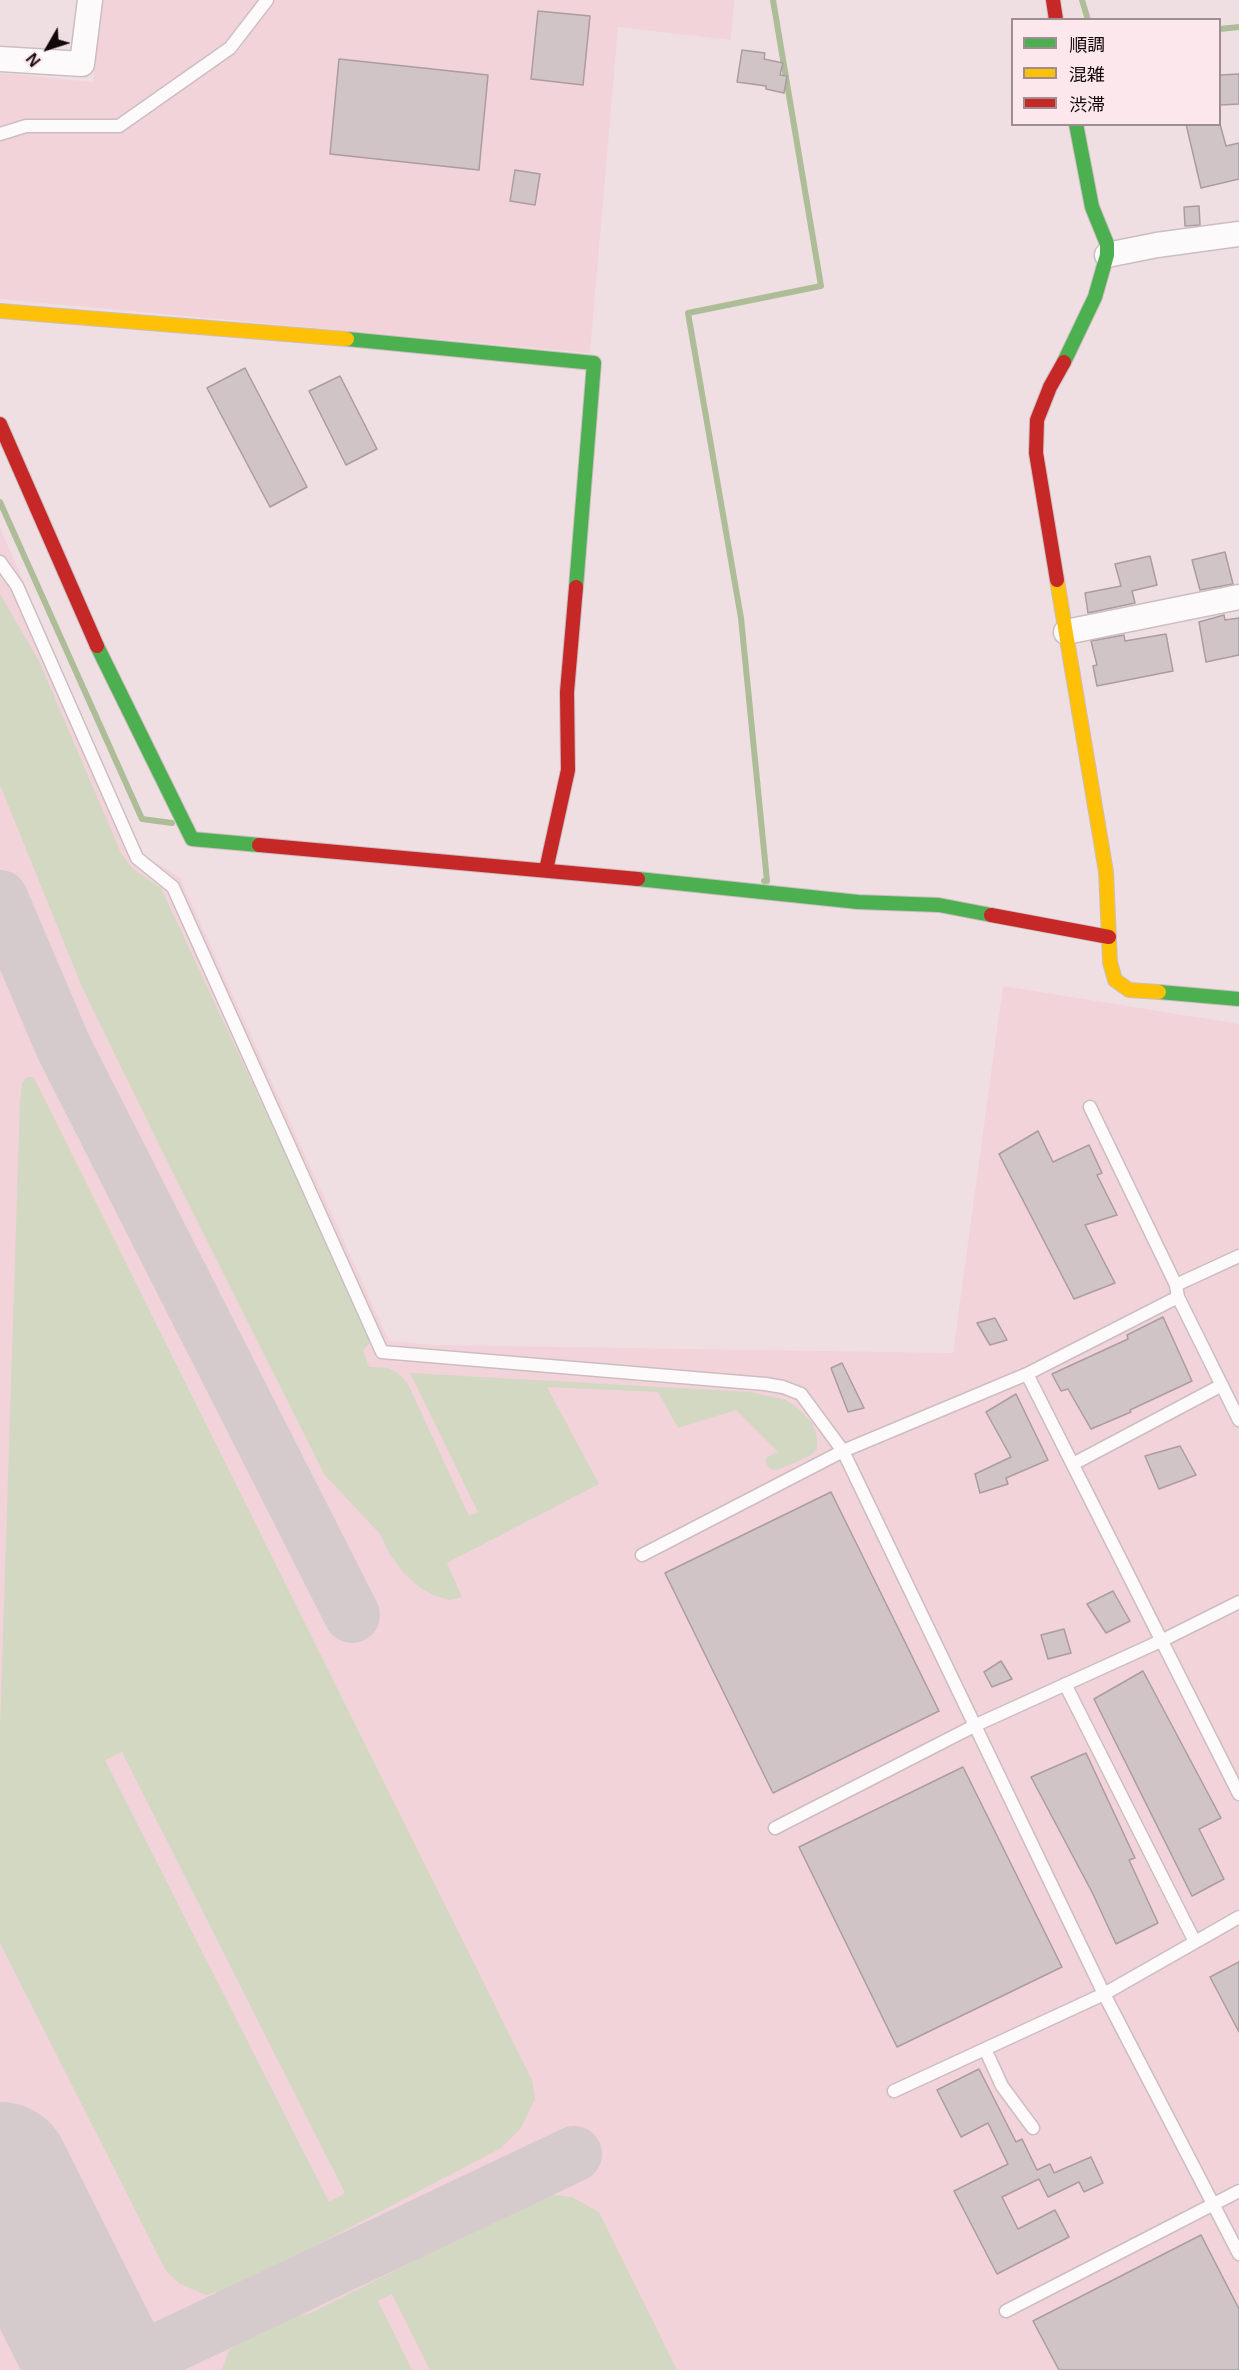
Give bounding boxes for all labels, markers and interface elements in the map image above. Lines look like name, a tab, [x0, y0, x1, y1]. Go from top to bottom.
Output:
north arrow	[18, 18, 78, 78]
legend	[1011, 18, 1221, 126]
text: 順調	[1069, 35, 1105, 55]
text: N	[23, 50, 44, 69]
text: 混雑	[1069, 65, 1105, 85]
text: 渋滞	[1069, 95, 1105, 115]

